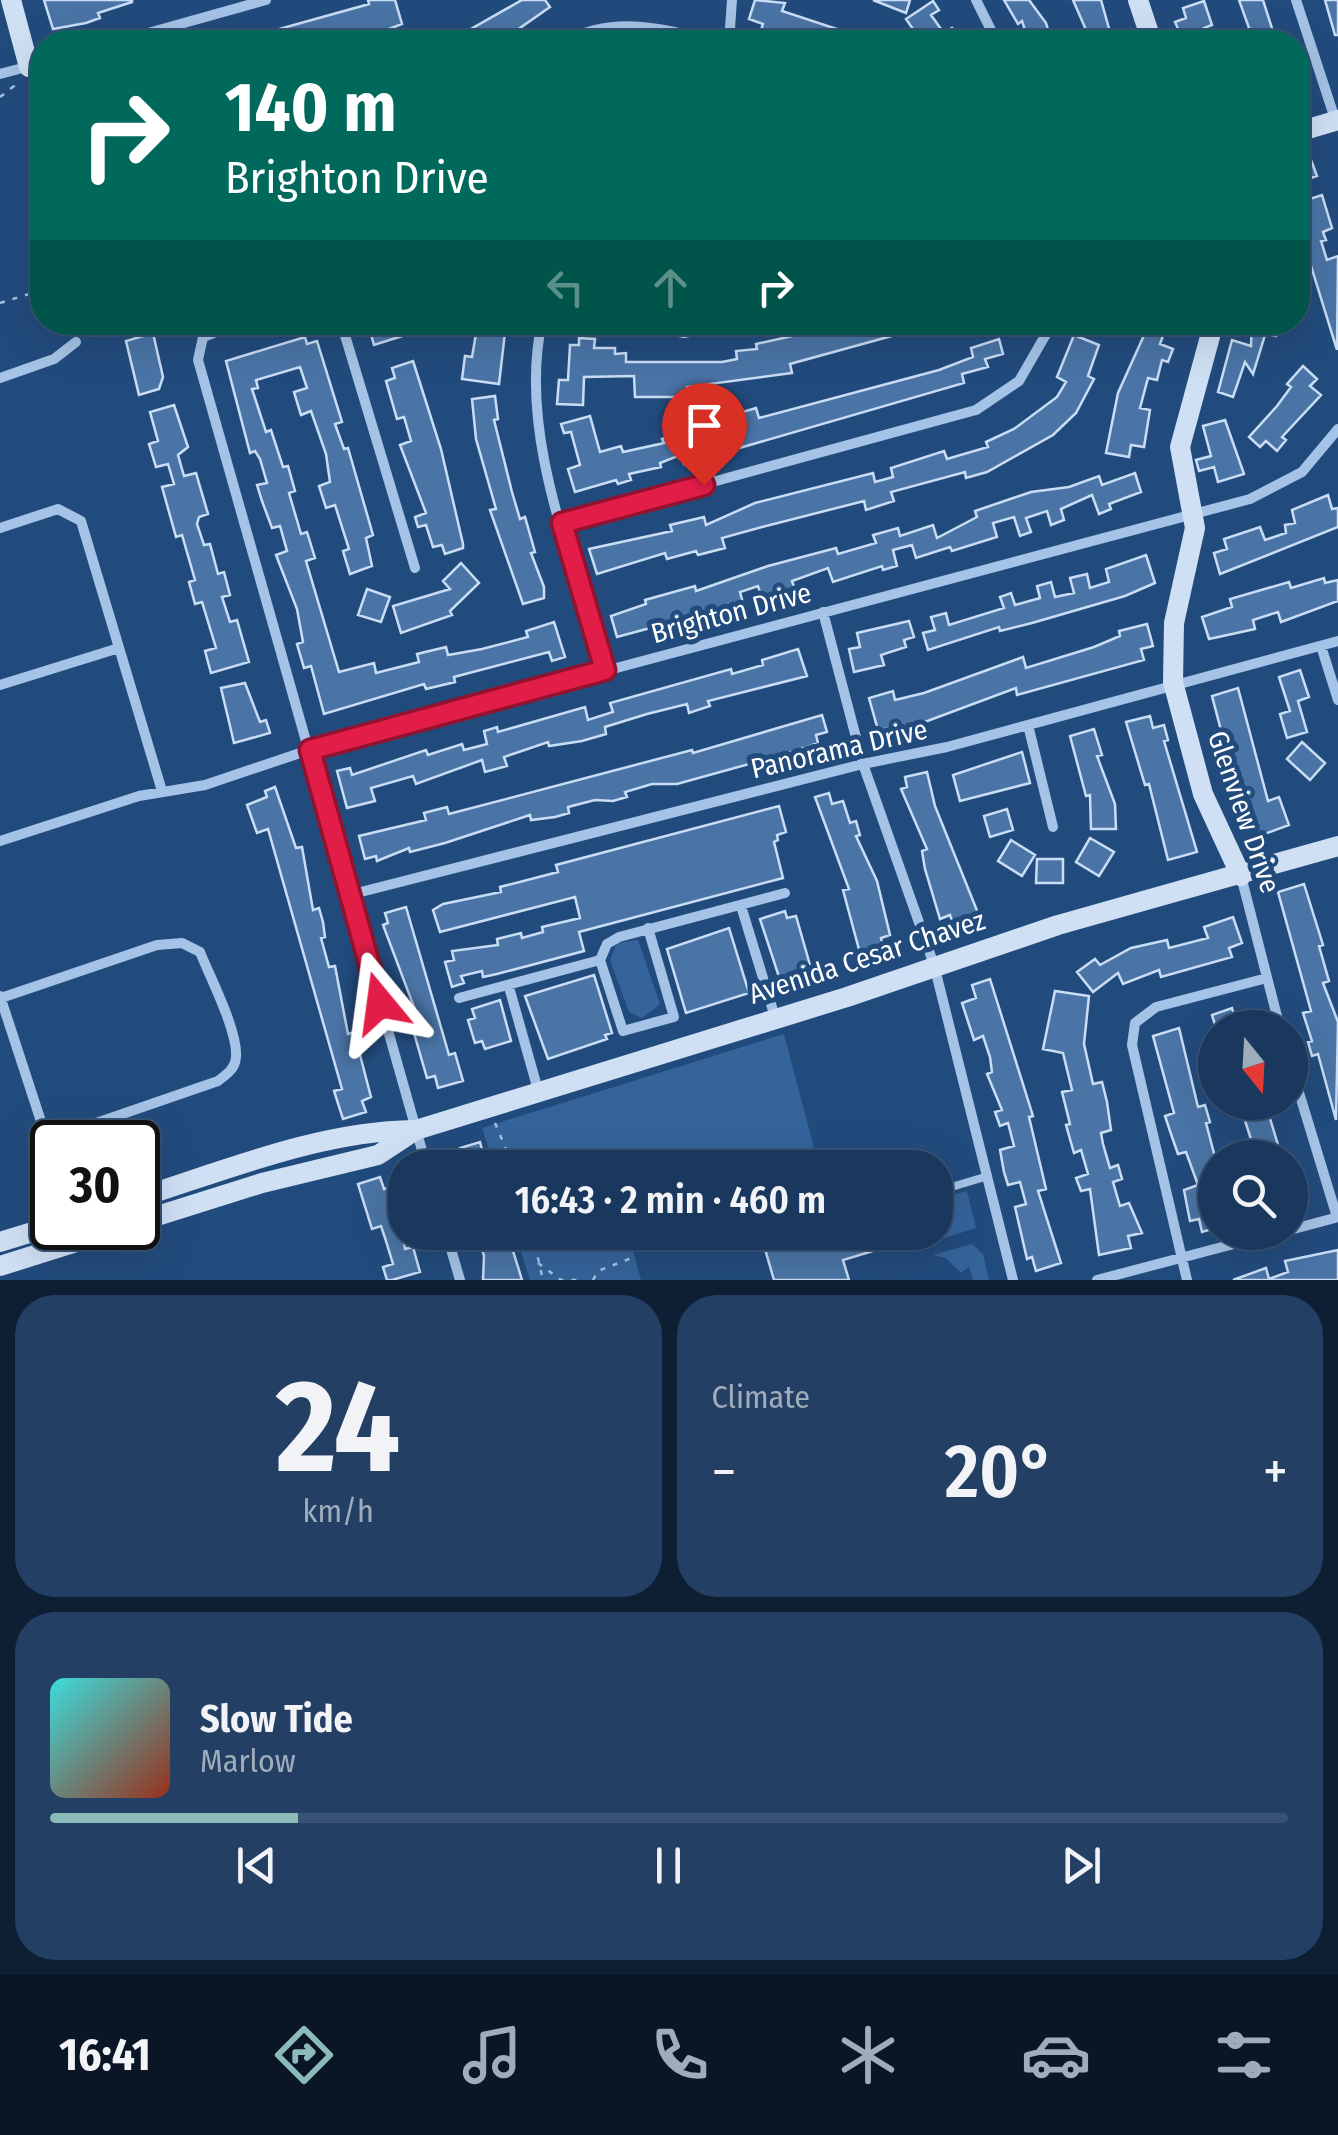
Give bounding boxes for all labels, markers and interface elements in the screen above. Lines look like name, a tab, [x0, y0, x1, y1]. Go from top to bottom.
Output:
text: 140 m	[225, 66, 397, 150]
icon: right	[60, 70, 190, 200]
text: Brighton Drive	[225, 151, 489, 205]
icon: left	[538, 260, 593, 315]
icon: ahead	[643, 260, 698, 315]
icon: right	[748, 260, 803, 315]
pin	[662, 383, 747, 486]
icon: arrive	[677, 398, 732, 453]
street label: Brighton Drive	[647, 576, 815, 650]
street label: Panorama Drive	[748, 713, 930, 785]
street label: Glenview Drive	[1201, 727, 1287, 897]
street label: Avenida Cesar Chavez	[745, 903, 989, 1011]
position arrow	[328, 951, 432, 1055]
north arrow	[1198, 1010, 1308, 1120]
map controls	[1198, 1010, 1308, 1250]
speed limit sign: 30	[30, 1120, 160, 1250]
button: search	[1198, 1140, 1308, 1250]
text: 16:43 · 2 min · 460 m	[515, 1177, 826, 1223]
text: 24	[276, 1349, 400, 1505]
text: Climate	[712, 1378, 810, 1416]
text: 20°	[945, 1427, 1055, 1517]
text: −	[712, 1439, 736, 1505]
text: +	[1263, 1439, 1288, 1505]
text: km/h	[303, 1492, 374, 1530]
text: Slow Tide	[200, 1696, 353, 1742]
text: Marlow	[200, 1742, 296, 1780]
icon: previous	[229, 1838, 284, 1893]
icon: pause	[641, 1838, 696, 1893]
icon: next	[1054, 1838, 1109, 1893]
icon: directions	[269, 2020, 339, 2090]
icon: music	[457, 2020, 527, 2090]
icon: phone	[645, 2020, 715, 2090]
icon: climate	[833, 2020, 903, 2090]
icon: car	[1021, 2020, 1091, 2090]
icon: filters	[1209, 2020, 1279, 2090]
text: 16:41	[59, 2028, 151, 2082]

